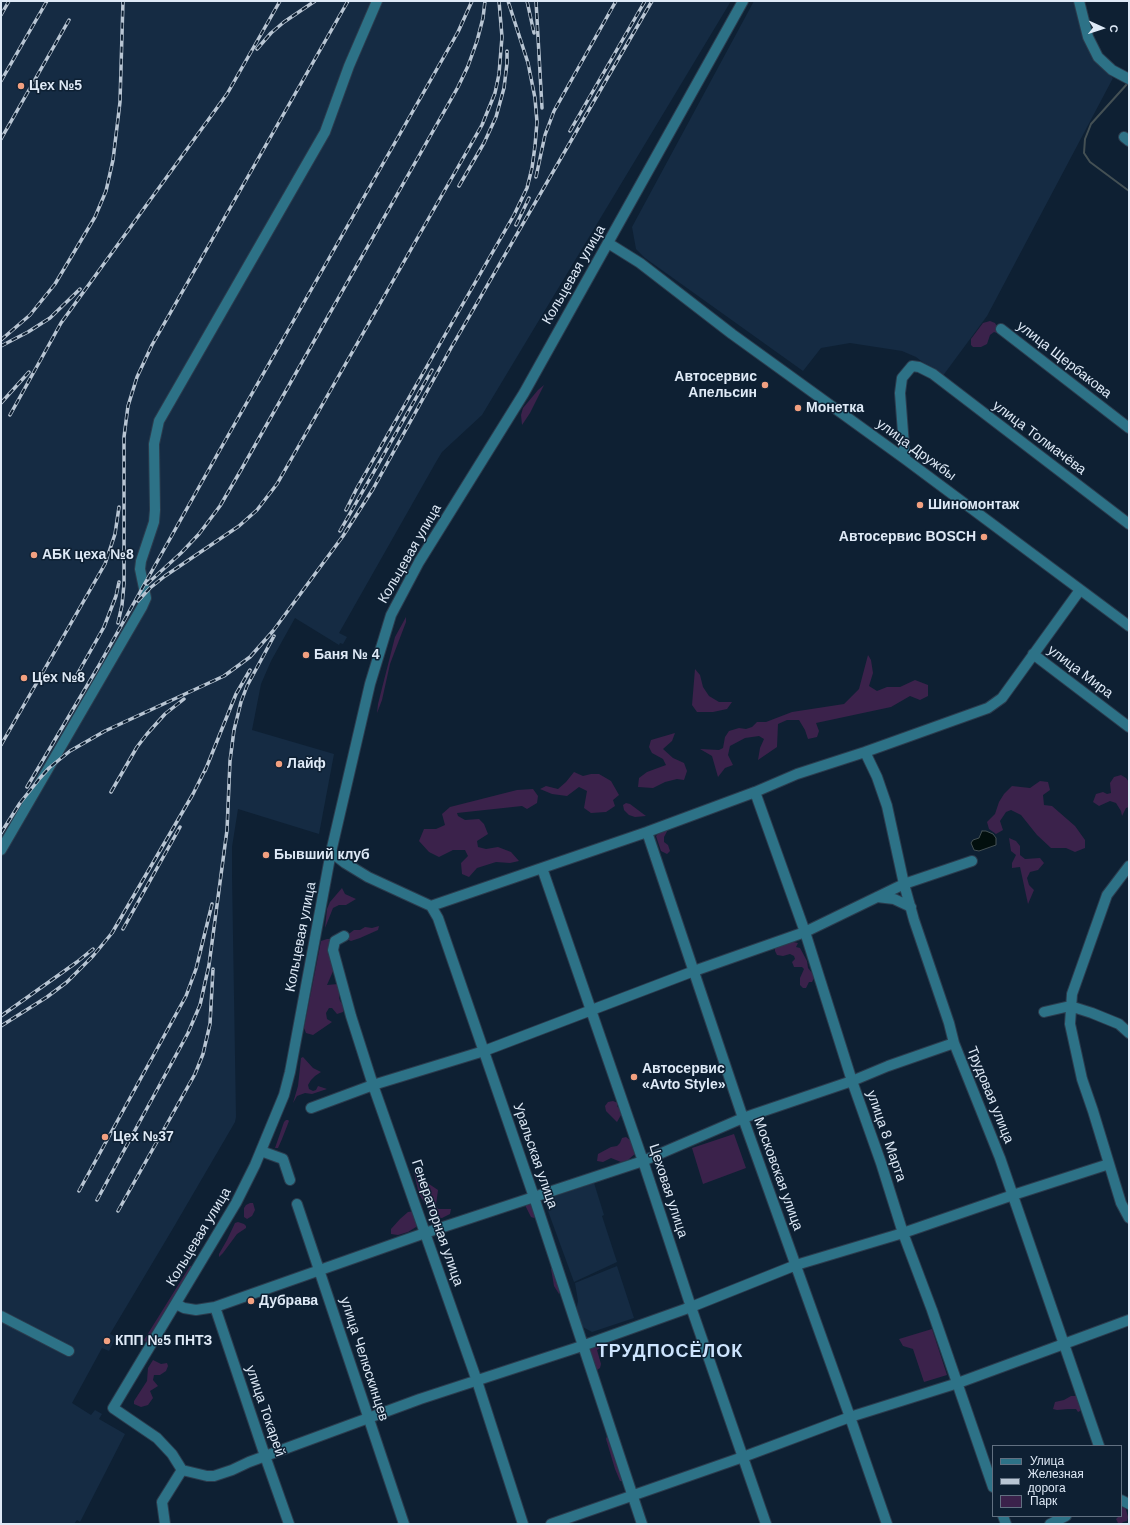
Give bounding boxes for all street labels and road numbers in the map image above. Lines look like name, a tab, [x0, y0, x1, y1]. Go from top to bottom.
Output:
street label: Кольцевая улица	[539, 222, 609, 328]
street label: улица Щербакова	[1013, 318, 1115, 402]
street label: улица Толмачёва	[989, 397, 1089, 479]
street label: улица Дружбы	[873, 416, 959, 484]
street label: Кольцевая улица	[375, 501, 445, 607]
street label: улица Мира	[1044, 642, 1116, 702]
street label: Кольцевая улица	[282, 881, 320, 993]
street label: Трудовая улица	[963, 1044, 1017, 1146]
street label: улица 8 Марта	[863, 1088, 909, 1184]
street label: Уральская улица	[509, 1101, 561, 1211]
street label: Московская улица	[750, 1115, 806, 1233]
street label: Цеховая улица	[645, 1142, 691, 1240]
street label: Генераторная улица	[407, 1158, 467, 1288]
street label: Кольцевая улица	[163, 1185, 235, 1289]
street label: улица Челюскинцев	[336, 1295, 392, 1423]
street label: улица Токарей	[242, 1363, 288, 1459]

